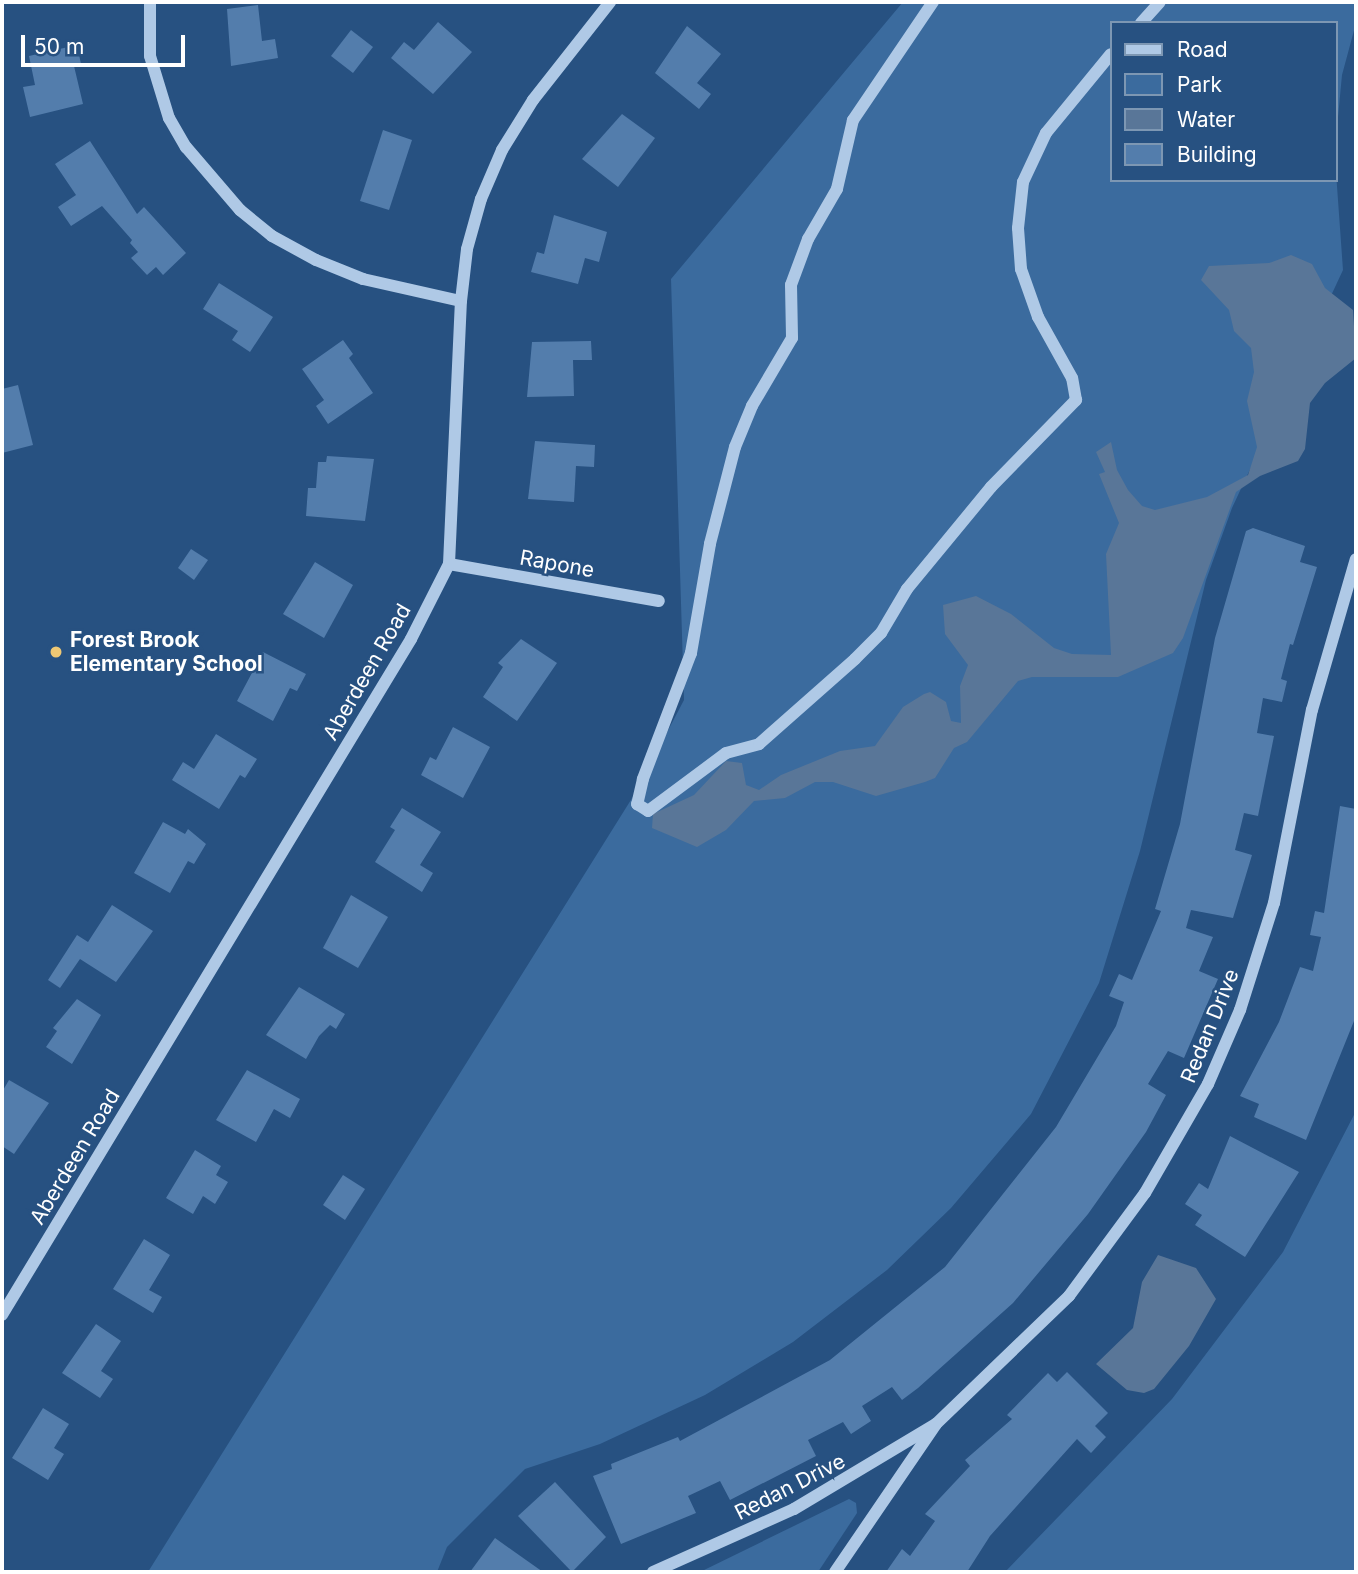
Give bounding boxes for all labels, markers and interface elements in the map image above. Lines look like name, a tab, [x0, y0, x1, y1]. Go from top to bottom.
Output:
scale bar	[24, 21, 189, 65]
legend	[1110, 21, 1337, 182]
text: 50 m	[34, 34, 84, 59]
text: Road	[1177, 37, 1228, 62]
text: Park	[1177, 72, 1222, 97]
text: Water	[1177, 107, 1235, 132]
text: Building	[1177, 142, 1257, 167]
street label: Rapone	[518, 545, 596, 583]
street label: Aberdeen Road	[318, 599, 416, 745]
place label: Forest Brook Elementary School	[70, 627, 263, 677]
marker: Forest Brook Elementary School	[48, 644, 64, 660]
street label: Redan Drive	[1176, 965, 1244, 1087]
street label: Aberdeen Road	[25, 1085, 125, 1229]
street label: Redan Drive	[731, 1448, 849, 1526]

